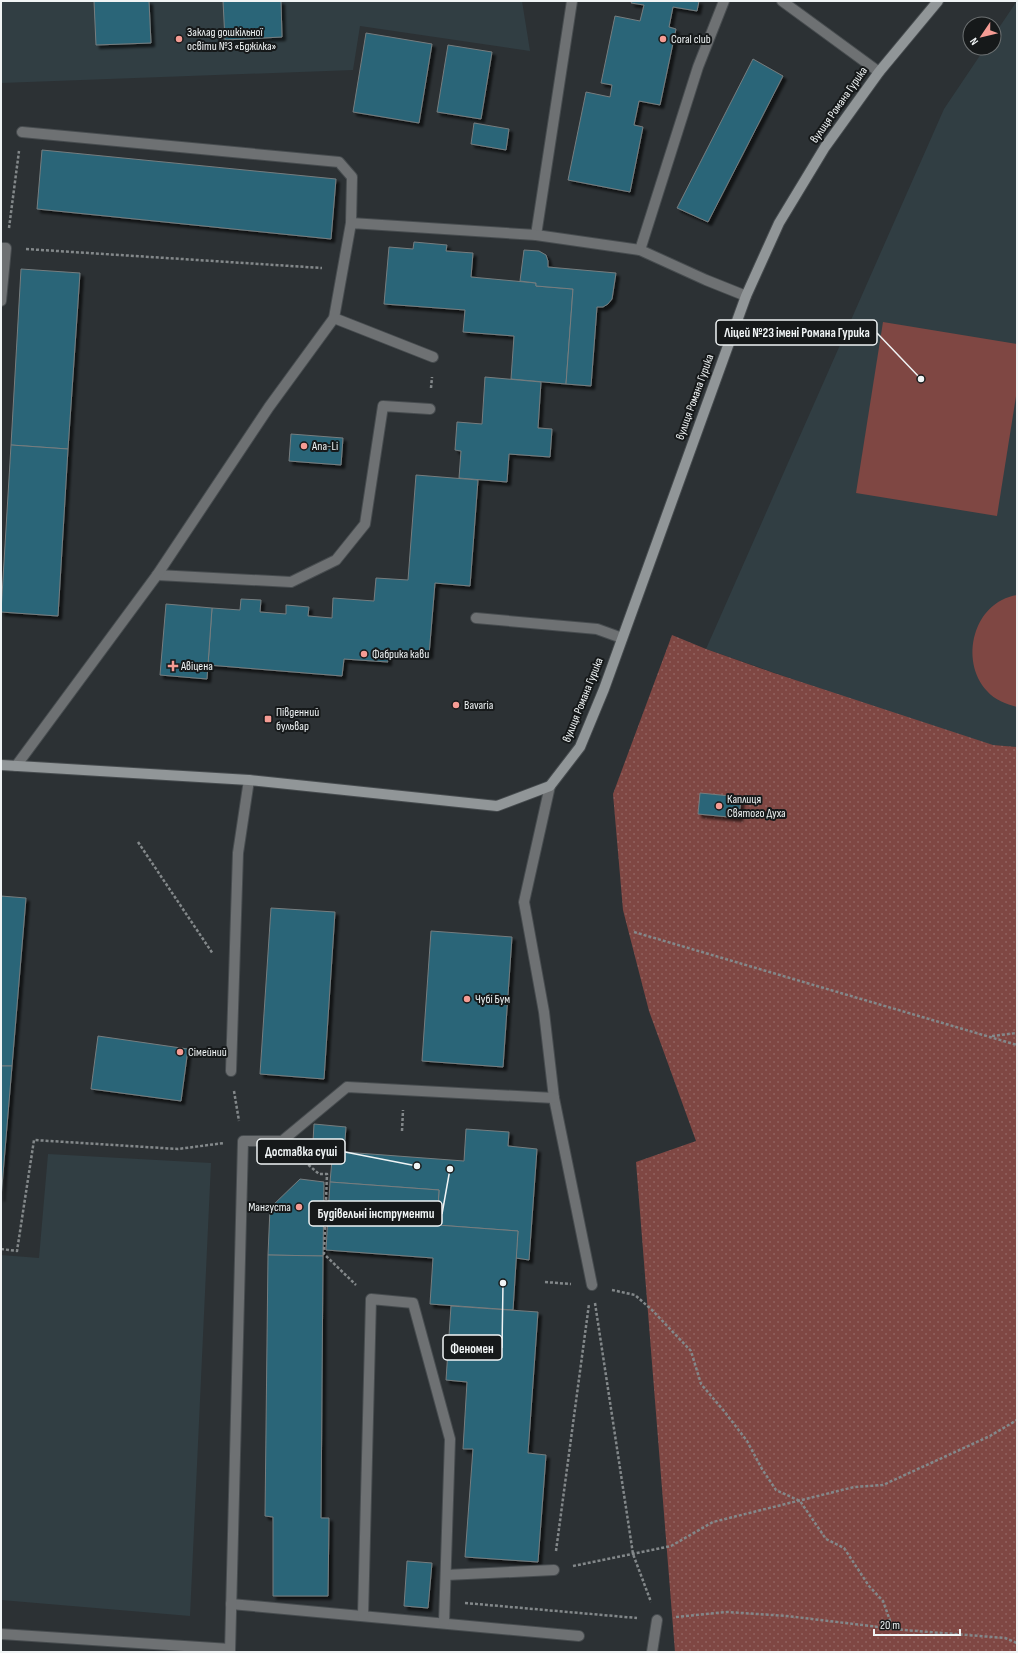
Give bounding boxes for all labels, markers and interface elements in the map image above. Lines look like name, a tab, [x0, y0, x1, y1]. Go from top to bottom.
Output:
north arrow	[962, 16, 1002, 56]
place label: Заклад дошкільної освіти №3 «Бджілка»	[187, 25, 277, 54]
place label: Coral club	[671, 32, 711, 47]
marker: Заклад дошкільної освіти №3 «Бджілка»	[174, 34, 184, 44]
marker: Coral club	[658, 34, 668, 44]
text: N	[967, 35, 981, 48]
street label: вулиця Романа Гурика	[807, 64, 871, 146]
callout: Ліцей №23 імені Романа Гурика	[716, 320, 877, 345]
text: Ліцей №23 імені Романа Гурика	[723, 325, 870, 341]
street label: вулиця Романа Гурика	[673, 352, 718, 442]
place label: Ana-Li	[311, 439, 338, 454]
marker: Ana-Li	[299, 441, 309, 451]
place label: Фабрика кави	[372, 647, 429, 662]
marker: Фабрика кави	[359, 649, 369, 659]
street label: вулиця Романа Гурика	[559, 655, 607, 744]
place label: Авіцена	[180, 659, 213, 674]
marker: Авіцена	[168, 661, 178, 671]
place label: Bavaria	[464, 698, 494, 713]
marker: Bavaria	[451, 700, 461, 710]
place label: Південний бульвар	[276, 705, 319, 734]
marker: Південний бульвар	[263, 714, 273, 724]
place label: Каплиця Святого Духа	[727, 792, 786, 821]
marker: Каплиця Святого Духа	[714, 801, 724, 811]
place label: Чубі Бум	[475, 992, 510, 1007]
marker: Чубі Бум	[462, 994, 472, 1004]
place label: Сімейний	[188, 1045, 227, 1060]
marker: Сімейний	[175, 1047, 185, 1057]
callout: Доставка суші	[257, 1139, 345, 1164]
text: Доставка суші	[265, 1144, 337, 1160]
place label: Мангуста	[248, 1200, 291, 1215]
callout: Будівельні інструменти	[309, 1201, 442, 1226]
marker: Мангуста	[294, 1202, 304, 1212]
text: Будівельні інструменти	[318, 1206, 435, 1222]
callout: Феномен	[443, 1335, 502, 1360]
text: Феномен	[450, 1341, 494, 1357]
scale bar	[874, 1611, 960, 1637]
text: 20 m	[880, 1618, 900, 1633]

